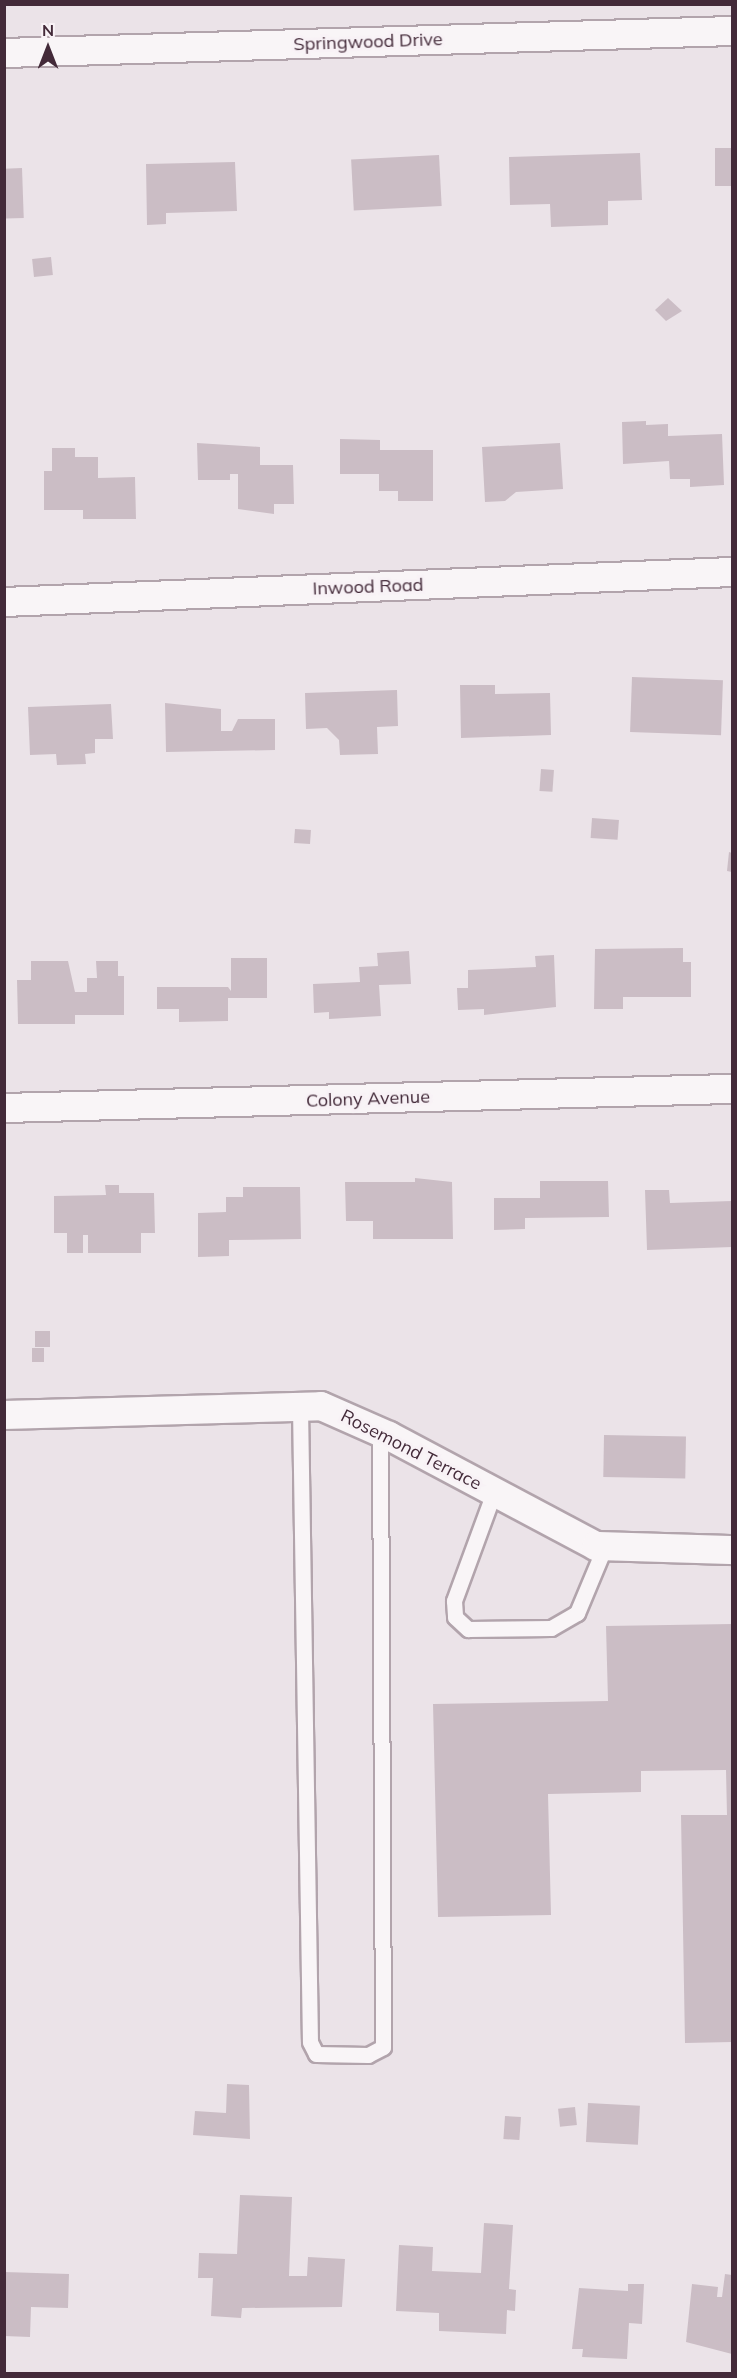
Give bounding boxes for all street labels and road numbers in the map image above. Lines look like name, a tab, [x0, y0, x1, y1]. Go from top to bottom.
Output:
street label: Springwood Drive	[293, 29, 443, 55]
street label: Inwood Road	[312, 574, 424, 600]
street label: Colony Avenue	[306, 1086, 430, 1112]
street label: Rosemond Terrace	[337, 1405, 485, 1495]

